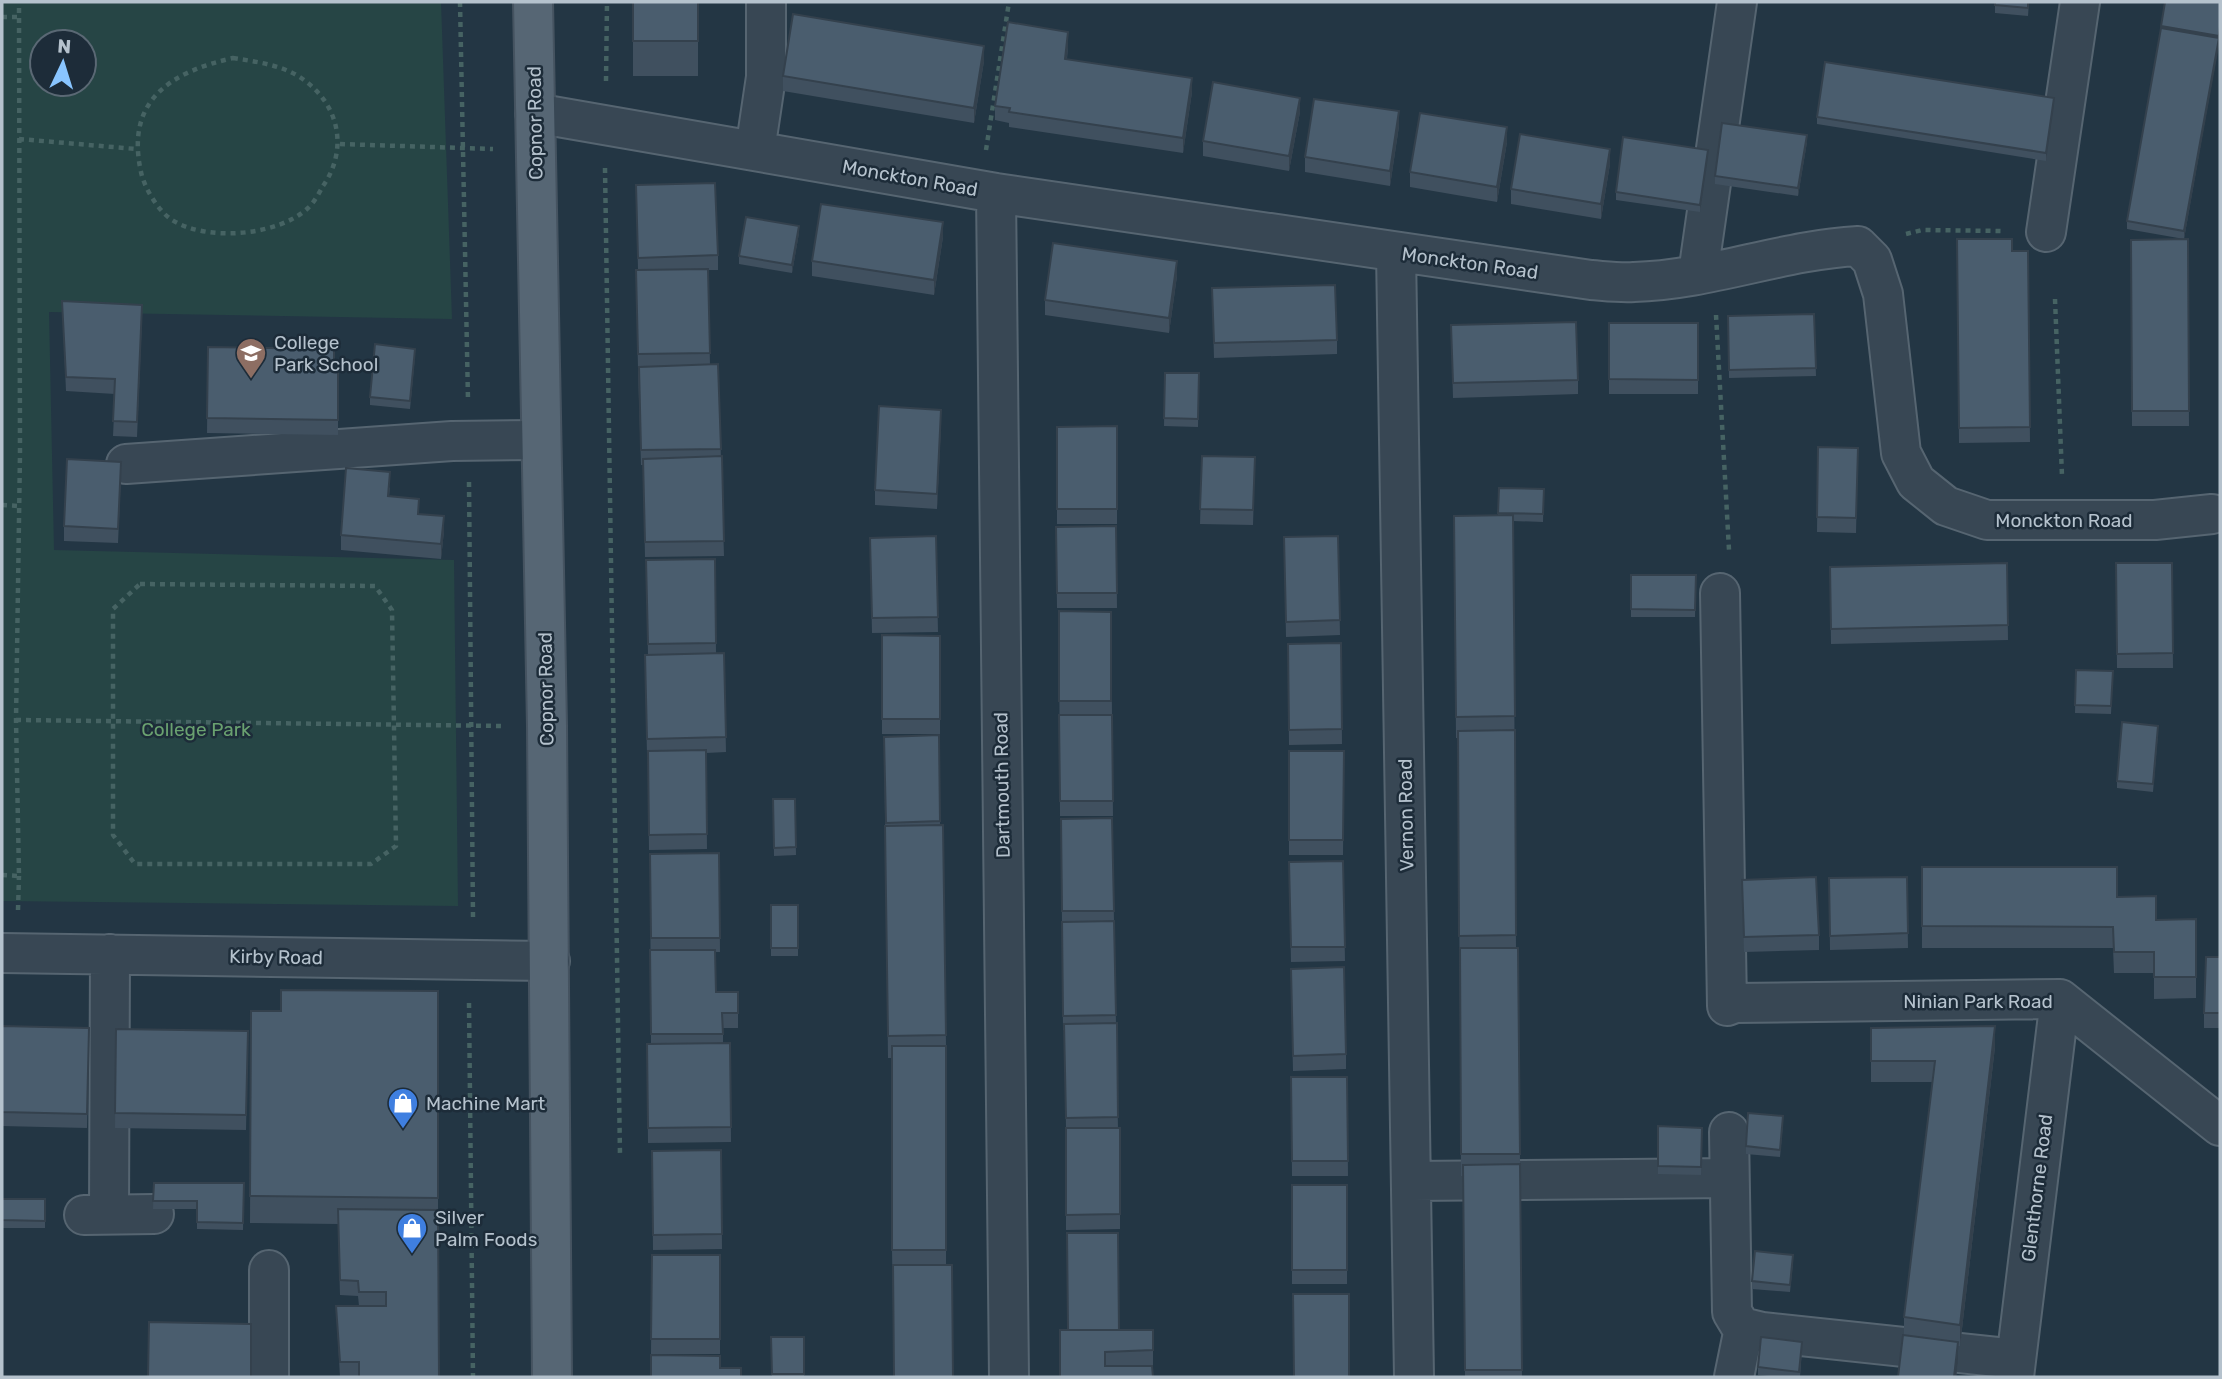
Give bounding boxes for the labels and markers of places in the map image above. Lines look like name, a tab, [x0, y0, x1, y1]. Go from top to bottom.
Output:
place label: College Park School	[274, 331, 378, 376]
school or university icon: College Park School	[234, 336, 268, 380]
shop icon: Machine Mart	[386, 1086, 420, 1130]
place label: Machine Mart	[426, 1092, 546, 1115]
place label: Silver Palm Foods	[435, 1206, 537, 1251]
shop icon: Silver Palm Foods	[395, 1211, 429, 1255]

